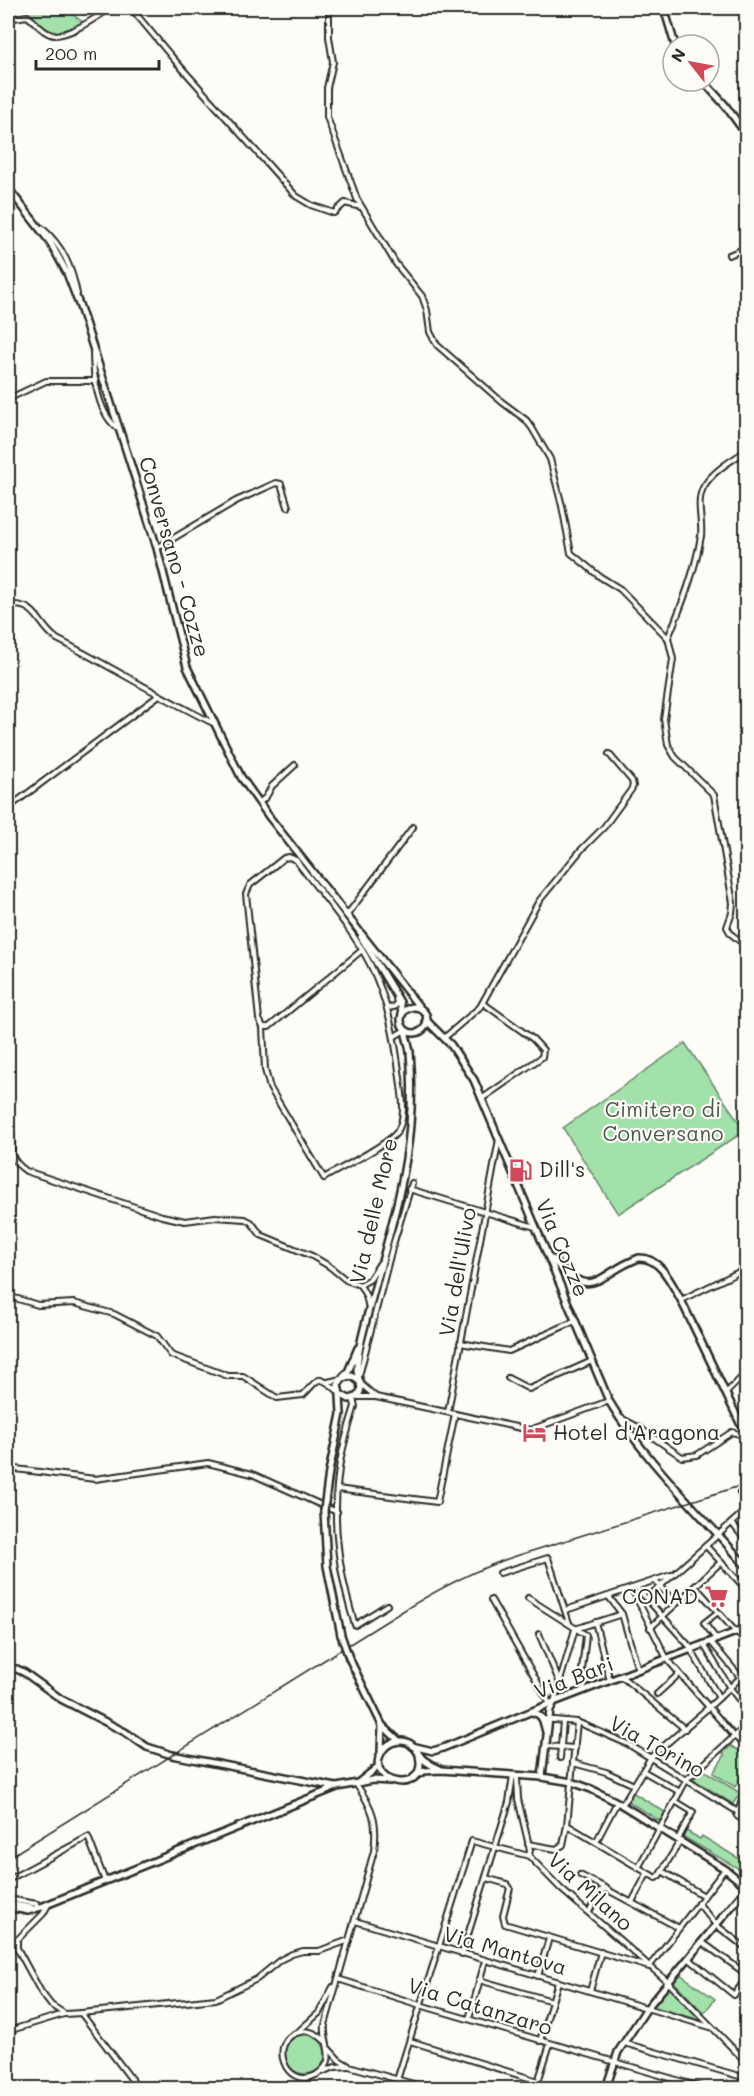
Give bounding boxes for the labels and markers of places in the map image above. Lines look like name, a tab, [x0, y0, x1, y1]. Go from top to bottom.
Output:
place label: Dill's	[539, 1155, 585, 1182]
fuel station icon: Dill's	[508, 1157, 534, 1183]
place label: Hotel d'Aragona	[553, 1418, 720, 1445]
hotel icon: Hotel d'Aragona	[522, 1420, 548, 1446]
place label: CONAD	[622, 1582, 698, 1609]
supermarket icon: CONAD	[703, 1584, 729, 1610]

